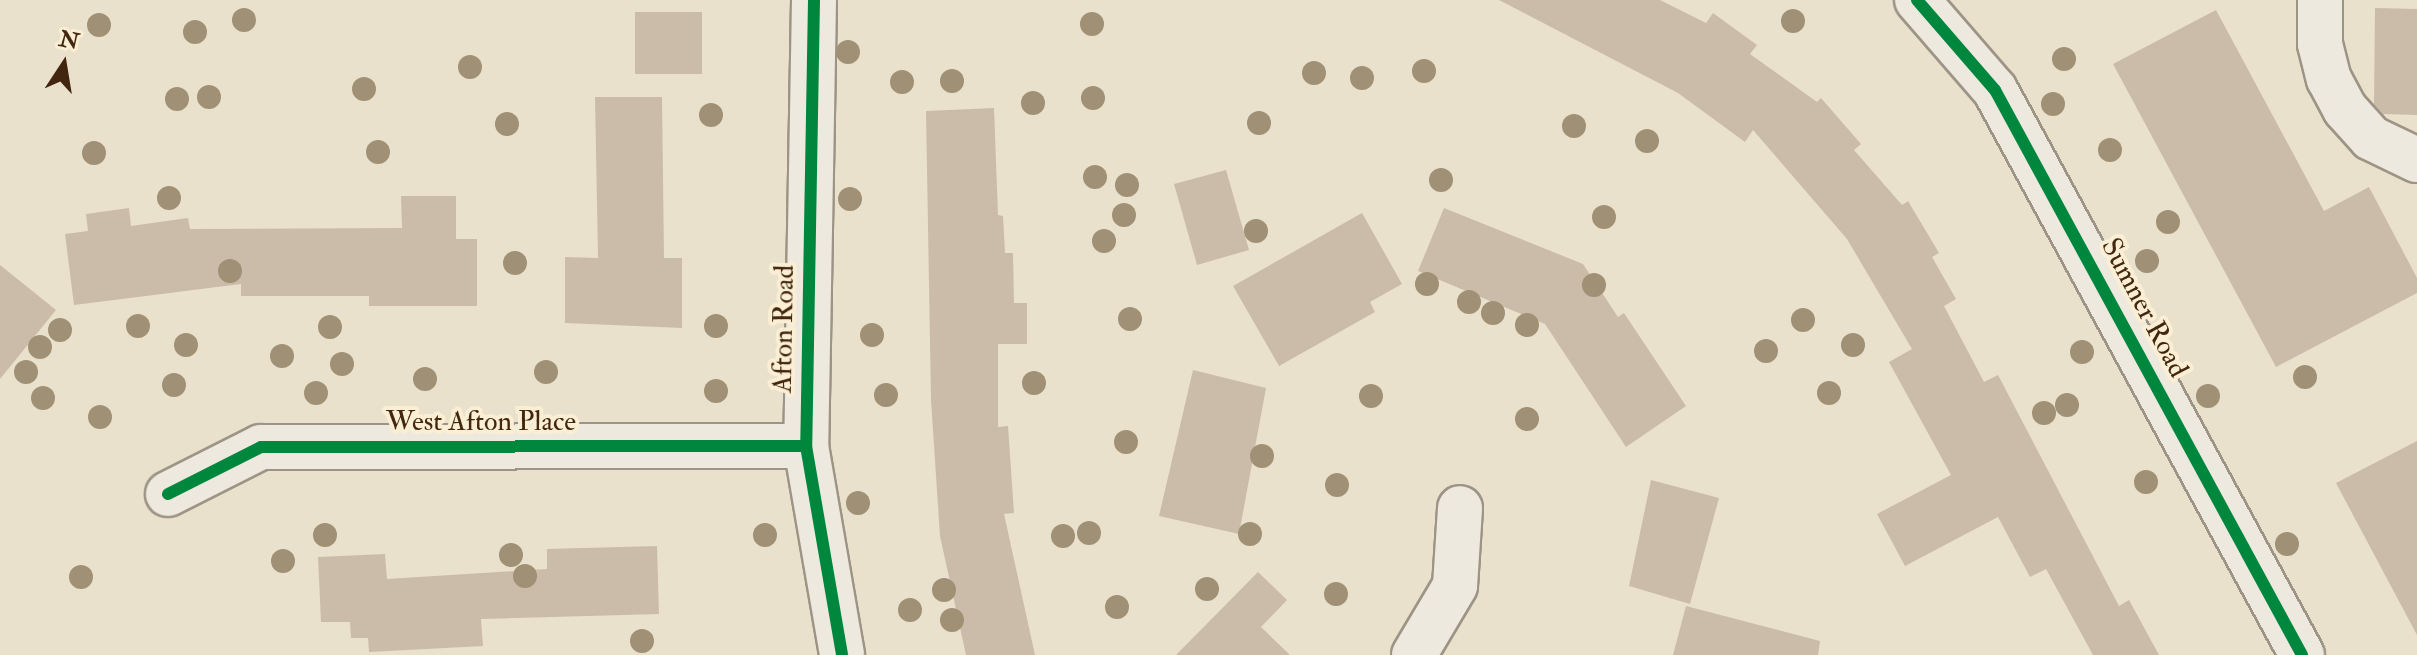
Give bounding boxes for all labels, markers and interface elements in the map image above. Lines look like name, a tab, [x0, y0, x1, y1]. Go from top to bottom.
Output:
north arrow	[24, 24, 104, 104]
text: N	[56, 25, 82, 56]
street label: Sumner Road	[2093, 233, 2195, 383]
street label: Afton Road	[766, 265, 802, 393]
street label: West Afton Place	[386, 405, 576, 439]

